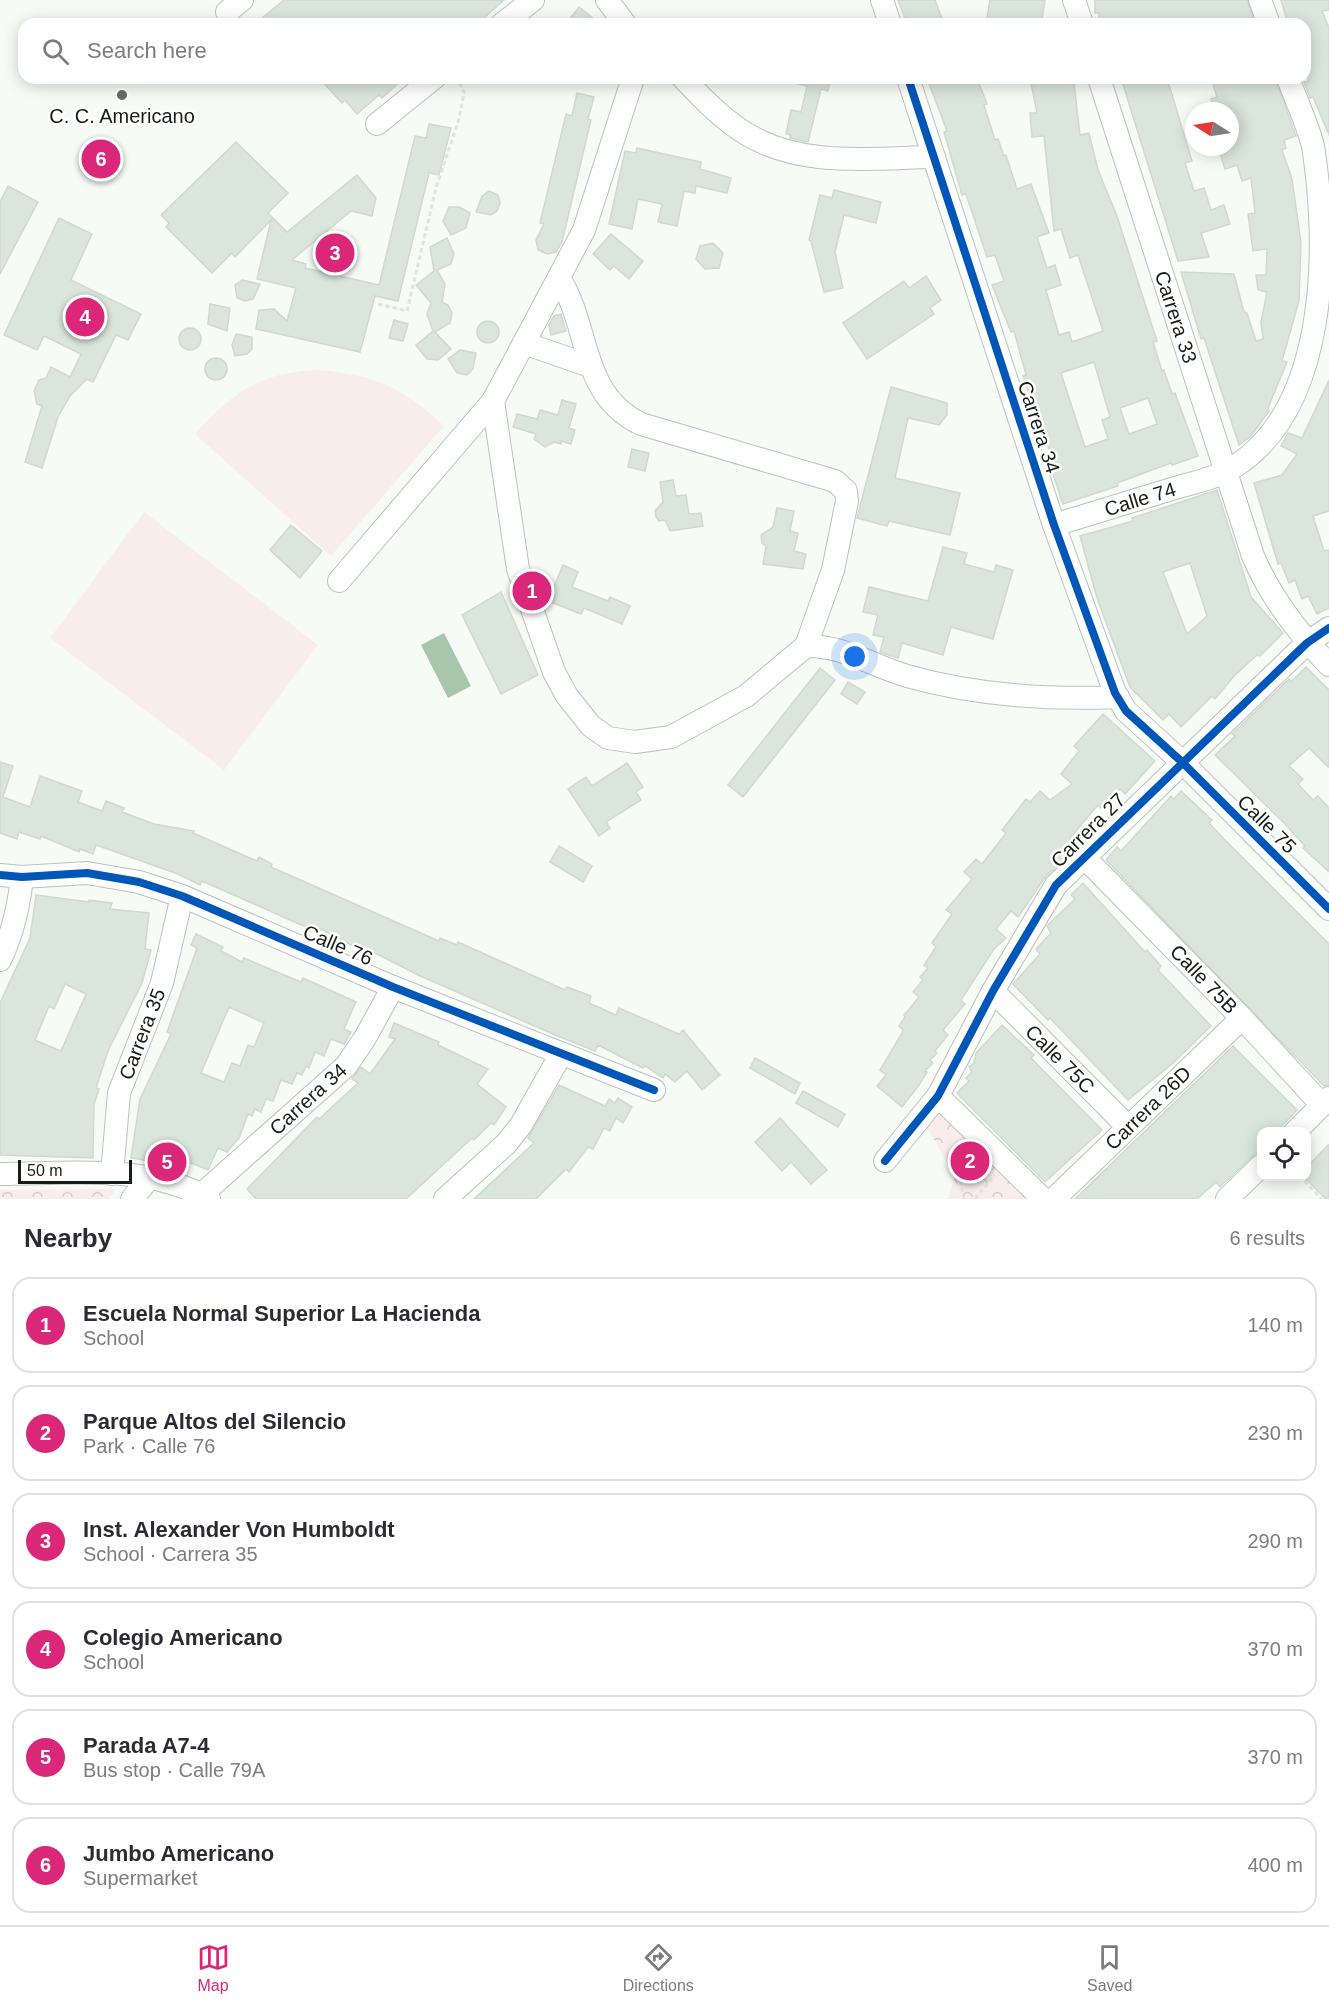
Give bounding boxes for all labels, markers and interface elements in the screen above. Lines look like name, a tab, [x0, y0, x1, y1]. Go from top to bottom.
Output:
search box	[18, 18, 1311, 84]
icon: search	[39, 35, 72, 68]
text: Search here	[87, 38, 207, 63]
marker: C. C. Americano	[115, 88, 129, 102]
north arrow	[1185, 102, 1239, 156]
place label: C. C. Americano	[49, 105, 195, 127]
pin: 6	[82, 136, 120, 182]
pin: 3	[316, 230, 354, 276]
street label: Carrera 33	[1151, 268, 1201, 366]
pin: 4	[66, 294, 104, 340]
street label: Carrera 34	[1014, 378, 1064, 476]
street label: Calle 74	[1102, 478, 1178, 520]
pin: 1	[512, 568, 552, 614]
your location	[840, 642, 869, 671]
street label: Carrera 27	[1046, 788, 1130, 872]
street label: Calle 75	[1233, 790, 1301, 858]
street label: Calle 76	[300, 921, 376, 969]
street label: Calle 75B	[1166, 940, 1242, 1018]
street label: Carrera 35	[115, 985, 169, 1083]
street label: Calle 75C	[1021, 1020, 1099, 1098]
street label: Carrera 34	[265, 1059, 351, 1139]
street label: Carrera 26D	[1101, 1062, 1195, 1154]
map controls	[1257, 1127, 1311, 1181]
button: locate	[1257, 1127, 1311, 1181]
pin: 2	[950, 1138, 990, 1184]
pin: 5	[148, 1140, 186, 1184]
scale bar	[18, 1157, 132, 1184]
text: 50 m	[27, 1162, 63, 1179]
text: Nearby	[24, 1223, 112, 1253]
text: 6 results	[1229, 1227, 1305, 1249]
text: Escuela Normal Superior La Hacienda	[83, 1301, 480, 1326]
text: 1	[40, 1314, 51, 1336]
text: 140 m	[1247, 1314, 1303, 1336]
text: School	[83, 1327, 144, 1349]
text: Parque Altos del Silencio	[83, 1409, 346, 1434]
text: 2	[40, 1422, 51, 1444]
text: 230 m	[1247, 1422, 1303, 1444]
text: Park · Calle 76	[83, 1435, 215, 1457]
text: Inst. Alexander Von Humboldt	[83, 1517, 395, 1542]
text: 3	[40, 1530, 51, 1552]
text: 290 m	[1247, 1530, 1303, 1552]
text: School · Carrera 35	[83, 1543, 258, 1565]
text: Colegio Americano	[83, 1625, 283, 1650]
text: 4	[40, 1638, 51, 1660]
text: 370 m	[1247, 1638, 1303, 1660]
text: School	[83, 1651, 144, 1673]
text: Parada A7-4	[83, 1733, 209, 1758]
text: 5	[40, 1746, 51, 1768]
text: 370 m	[1247, 1746, 1303, 1768]
text: Bus stop · Calle 79A	[83, 1759, 265, 1781]
text: Jumbo Americano	[83, 1841, 274, 1866]
text: 6	[40, 1854, 51, 1876]
text: 400 m	[1247, 1854, 1303, 1876]
text: Supermarket	[83, 1867, 198, 1889]
tab: Map	[197, 1941, 230, 1995]
tab: Directions	[623, 1941, 694, 1995]
tab: Saved	[1087, 1941, 1132, 1995]

